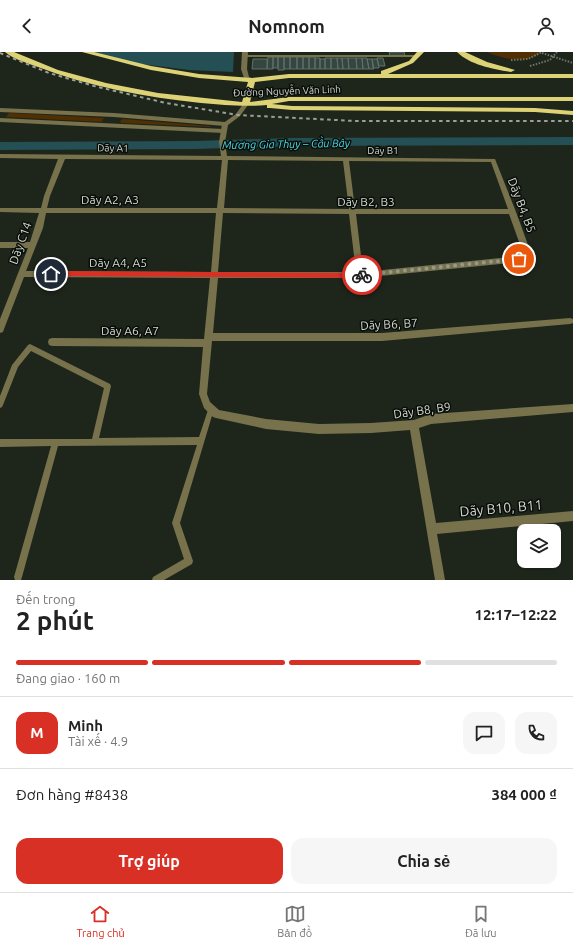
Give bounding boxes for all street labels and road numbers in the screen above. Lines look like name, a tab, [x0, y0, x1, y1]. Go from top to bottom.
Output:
street label: Đường Nguyễn Văn Linh	[233, 83, 341, 98]
street label: Dãy A1	[97, 142, 129, 154]
street label: Dãy B1	[367, 145, 399, 156]
street label: Dãy B4, B5	[506, 176, 538, 234]
street label: Dãy A2, A3	[81, 193, 139, 206]
street label: Dãy B2, B3	[337, 195, 395, 208]
street label: Dãy C14	[6, 220, 34, 266]
street label: Dãy A4, A5	[89, 256, 147, 269]
street label: Dãy B6, B7	[360, 316, 418, 332]
street label: Dãy A6, A7	[101, 324, 159, 337]
street label: Dãy B8, B9	[393, 400, 451, 420]
street label: Dãy B10, B11	[459, 496, 543, 520]

